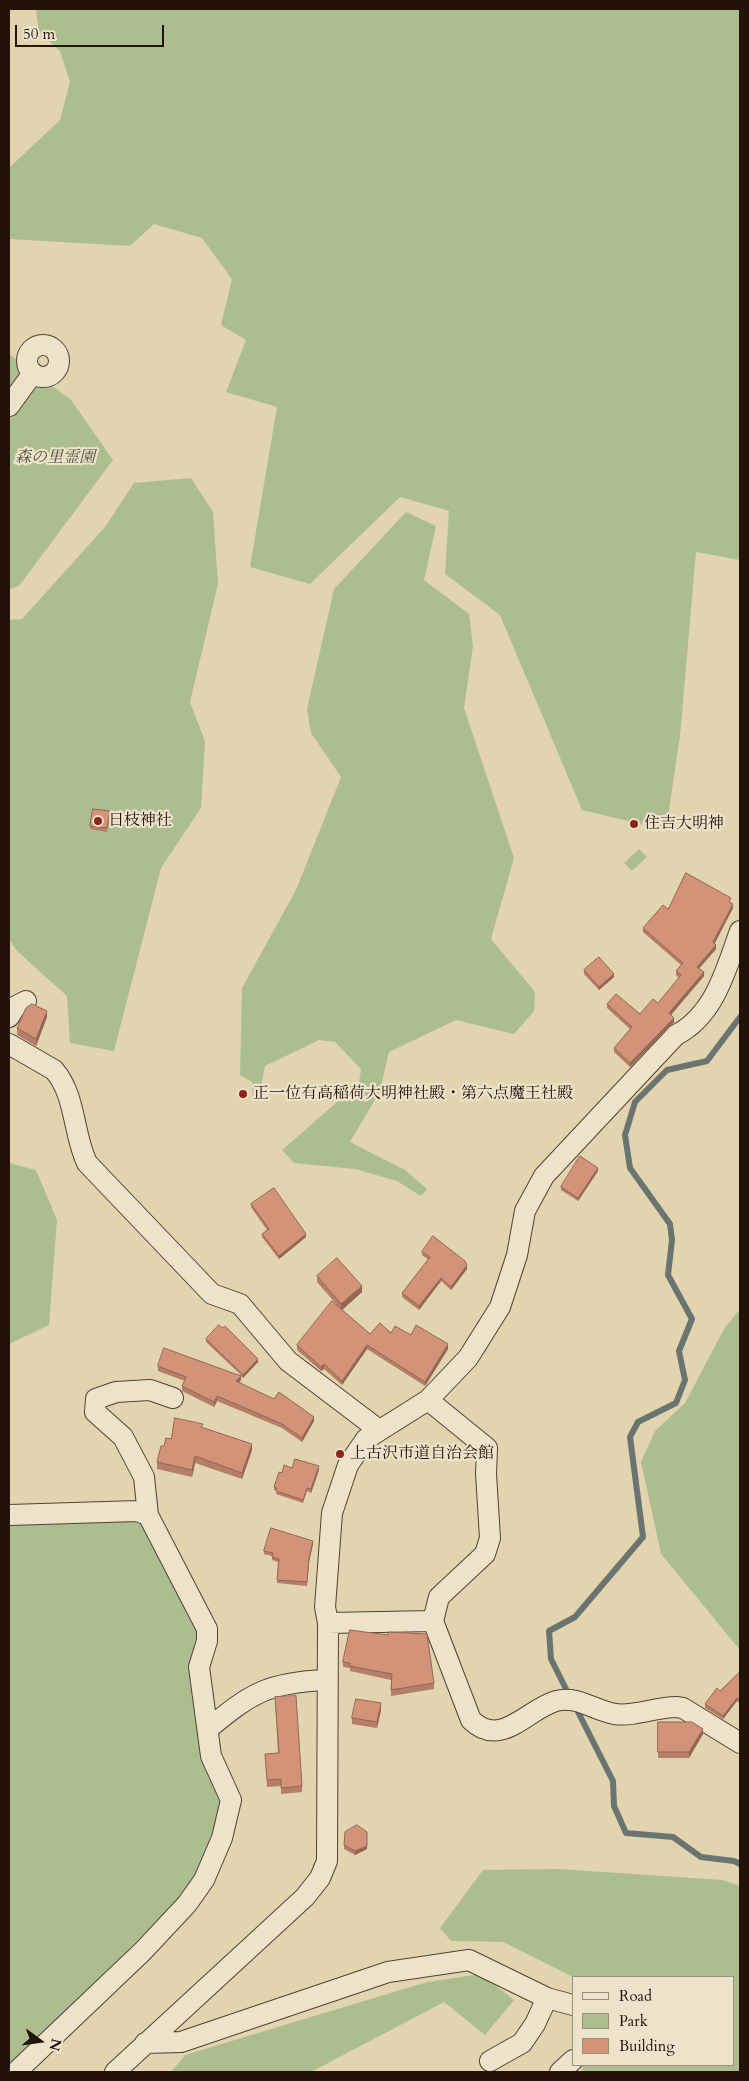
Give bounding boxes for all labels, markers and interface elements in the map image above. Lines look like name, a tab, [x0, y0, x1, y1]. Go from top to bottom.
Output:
scale bar	[18, 15, 166, 47]
text: 50 m	[23, 24, 55, 44]
park label: 森の里霊園	[15, 448, 95, 468]
place label: 日枝神社	[108, 811, 172, 831]
place label: 住吉大明神	[644, 814, 724, 834]
marker: 日枝神社	[92, 815, 104, 827]
marker: 住吉大明神	[628, 818, 640, 830]
place label: 正一位有高稲荷大明神社殿・第六点魔王社殿	[253, 1084, 573, 1104]
marker: 正一位有高稲荷大明神社殿・第六点魔王社殿	[237, 1088, 249, 1100]
place label: 上古沢市道自治会館	[350, 1444, 494, 1464]
marker: 上古沢市道自治会館	[334, 1448, 346, 1460]
legend	[572, 1976, 734, 2066]
text: Road	[619, 1986, 652, 2006]
text: Park	[619, 2011, 648, 2031]
north arrow	[15, 2016, 65, 2066]
text: Building	[619, 2036, 675, 2056]
text: N	[44, 2037, 66, 2053]

